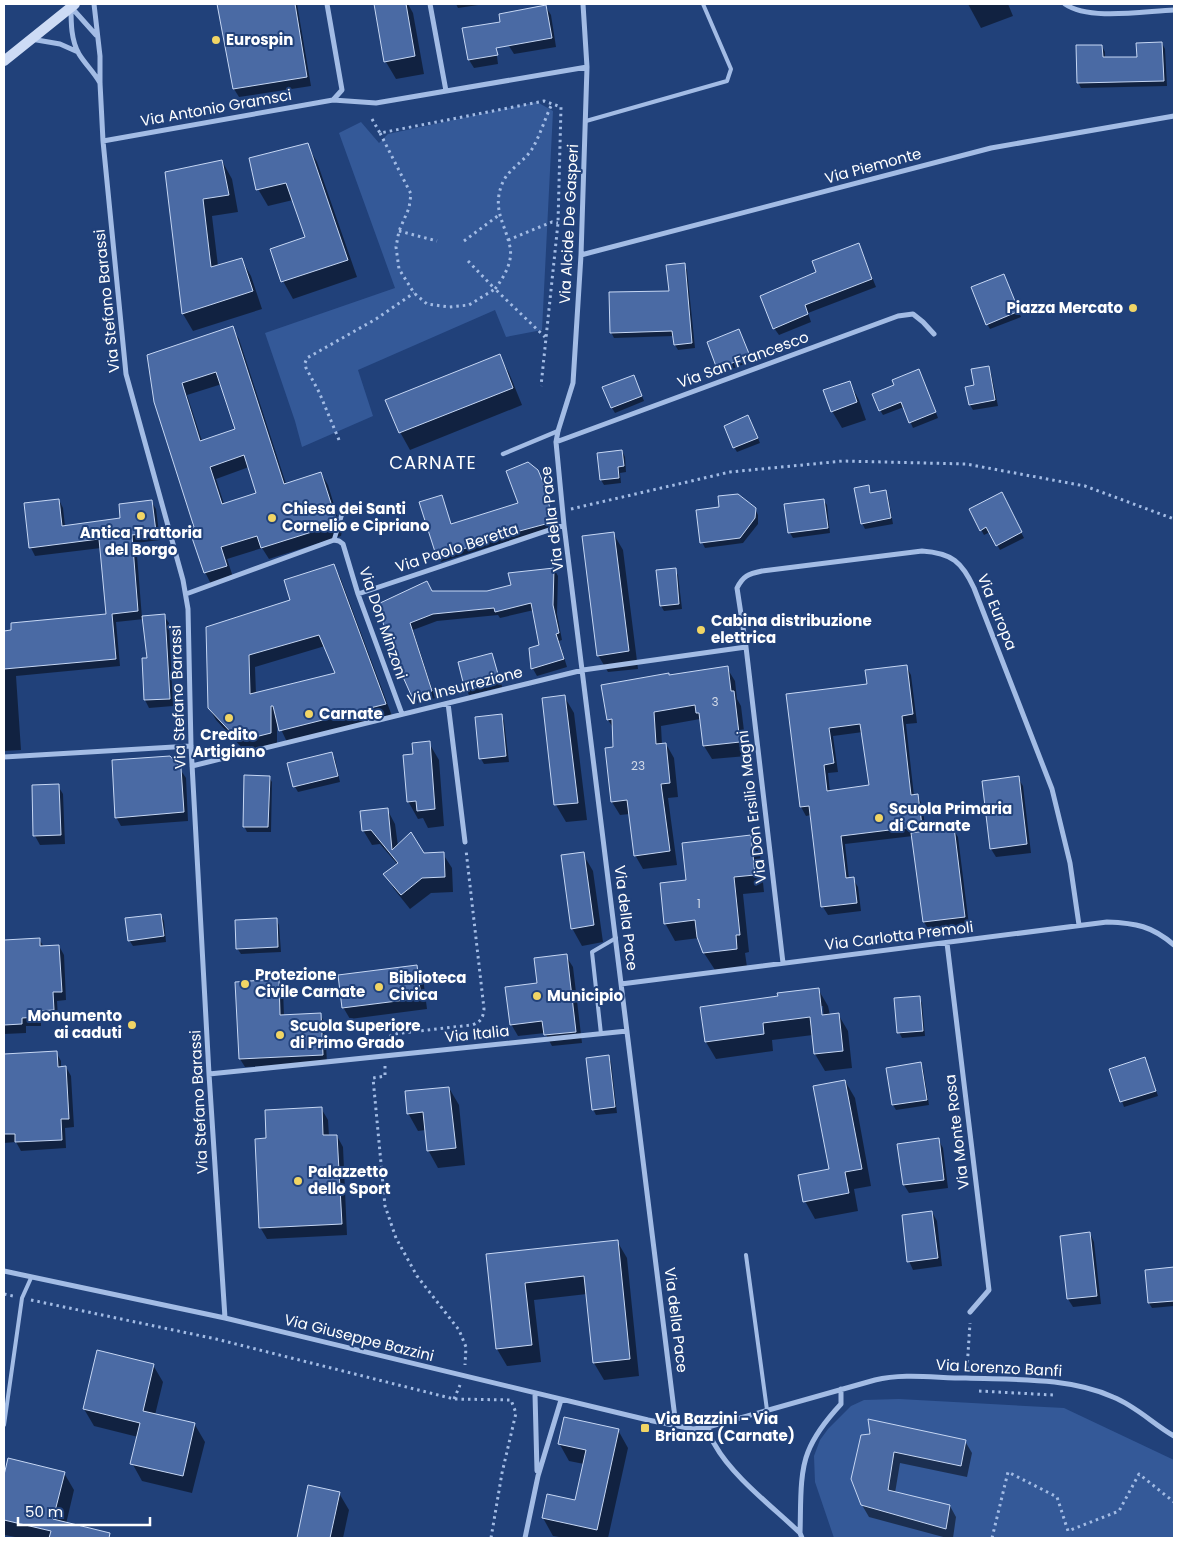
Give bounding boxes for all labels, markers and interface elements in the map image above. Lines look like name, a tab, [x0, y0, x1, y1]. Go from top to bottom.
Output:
place label: Eurospin	[226, 29, 293, 50]
marker: Eurospin	[210, 34, 222, 46]
street label: Via Antonio Gramsci	[139, 84, 293, 131]
street label: Via Alcide De Gasperi	[554, 143, 583, 305]
street label: Via Piemonte	[822, 143, 923, 188]
street label: Via Stefano Barassi	[89, 228, 124, 374]
place label: Piazza Mercato	[1006, 297, 1123, 318]
marker: Piazza Mercato	[1127, 302, 1139, 314]
street label: Via San Francesco	[674, 326, 811, 393]
district label: CARNATE	[389, 450, 477, 475]
street label: Via della Pace	[535, 465, 568, 573]
place label: Chiesa dei Santi Cornelio e Cipriano	[282, 498, 430, 536]
marker: Antica Trattoria del Borgo	[135, 510, 147, 522]
marker: Chiesa dei Santi Cornelio e Cipriano	[266, 512, 278, 524]
street label: Via Paolo Beretta	[393, 518, 521, 577]
place label: Antica Trattoria del Borgo	[80, 522, 202, 560]
street label: Via Don Minzoni	[354, 564, 413, 682]
street label: Via Europa	[973, 570, 1022, 653]
place label: Cabina distribuzione elettrica	[711, 610, 872, 648]
marker: Cabina distribuzione elettrica	[695, 624, 707, 636]
street label: Via Stefano Barassi	[164, 625, 191, 769]
street label: Via Insurrezione	[405, 661, 525, 710]
house number: 3	[711, 693, 719, 710]
place label: Carnate	[319, 703, 383, 724]
marker: Carnate	[303, 708, 315, 720]
marker: Credito Artigiano	[223, 712, 235, 724]
place label: Credito Artigiano	[193, 724, 266, 762]
street label: Via Don Ersilio Magni	[732, 729, 771, 885]
house number: 23	[631, 757, 645, 774]
place label: Scuola Primaria di Carnate	[889, 798, 1012, 836]
marker: Scuola Primaria di Carnate	[873, 812, 885, 824]
street label: Via della Pace	[610, 864, 643, 972]
house number: 1	[697, 895, 701, 912]
street label: Via Carlotta Premoli	[823, 916, 974, 955]
place label: Protezione Civile Carnate	[255, 964, 365, 1002]
place label: Biblioteca Civica	[389, 967, 467, 1005]
marker: Protezione Civile Carnate	[239, 978, 251, 990]
marker: Biblioteca Civica	[373, 981, 385, 993]
place label: Municipio	[547, 985, 624, 1006]
marker: Municipio	[531, 990, 543, 1002]
place label: Monumento ai caduti	[28, 1005, 122, 1043]
place label: Scuola Superiore di Primo Grado	[290, 1015, 421, 1053]
marker: Monumento ai caduti	[126, 1019, 138, 1031]
street label: Via Italia	[444, 1020, 510, 1047]
street label: Via Stefano Barassi	[184, 1029, 213, 1175]
marker: Scuola Superiore di Primo Grado	[274, 1029, 286, 1041]
street label: Via Monte Rosa	[939, 1073, 974, 1191]
place label: Palazzetto dello Sport	[308, 1161, 391, 1199]
marker: Palazzetto dello Sport	[292, 1175, 304, 1187]
street label: Via della Pace	[660, 1266, 693, 1374]
street label: Via Giuseppe Bazzini	[282, 1309, 436, 1366]
street label: Via Lorenzo Banfi	[935, 1354, 1063, 1381]
place label: Via Bazzini - Via Brianza (Carnate)	[655, 1408, 795, 1446]
marker: Via Bazzini - Via Brianza (Carnate)	[639, 1422, 651, 1434]
scale bar	[18, 1494, 150, 1526]
text: 50 m	[25, 1501, 63, 1522]

